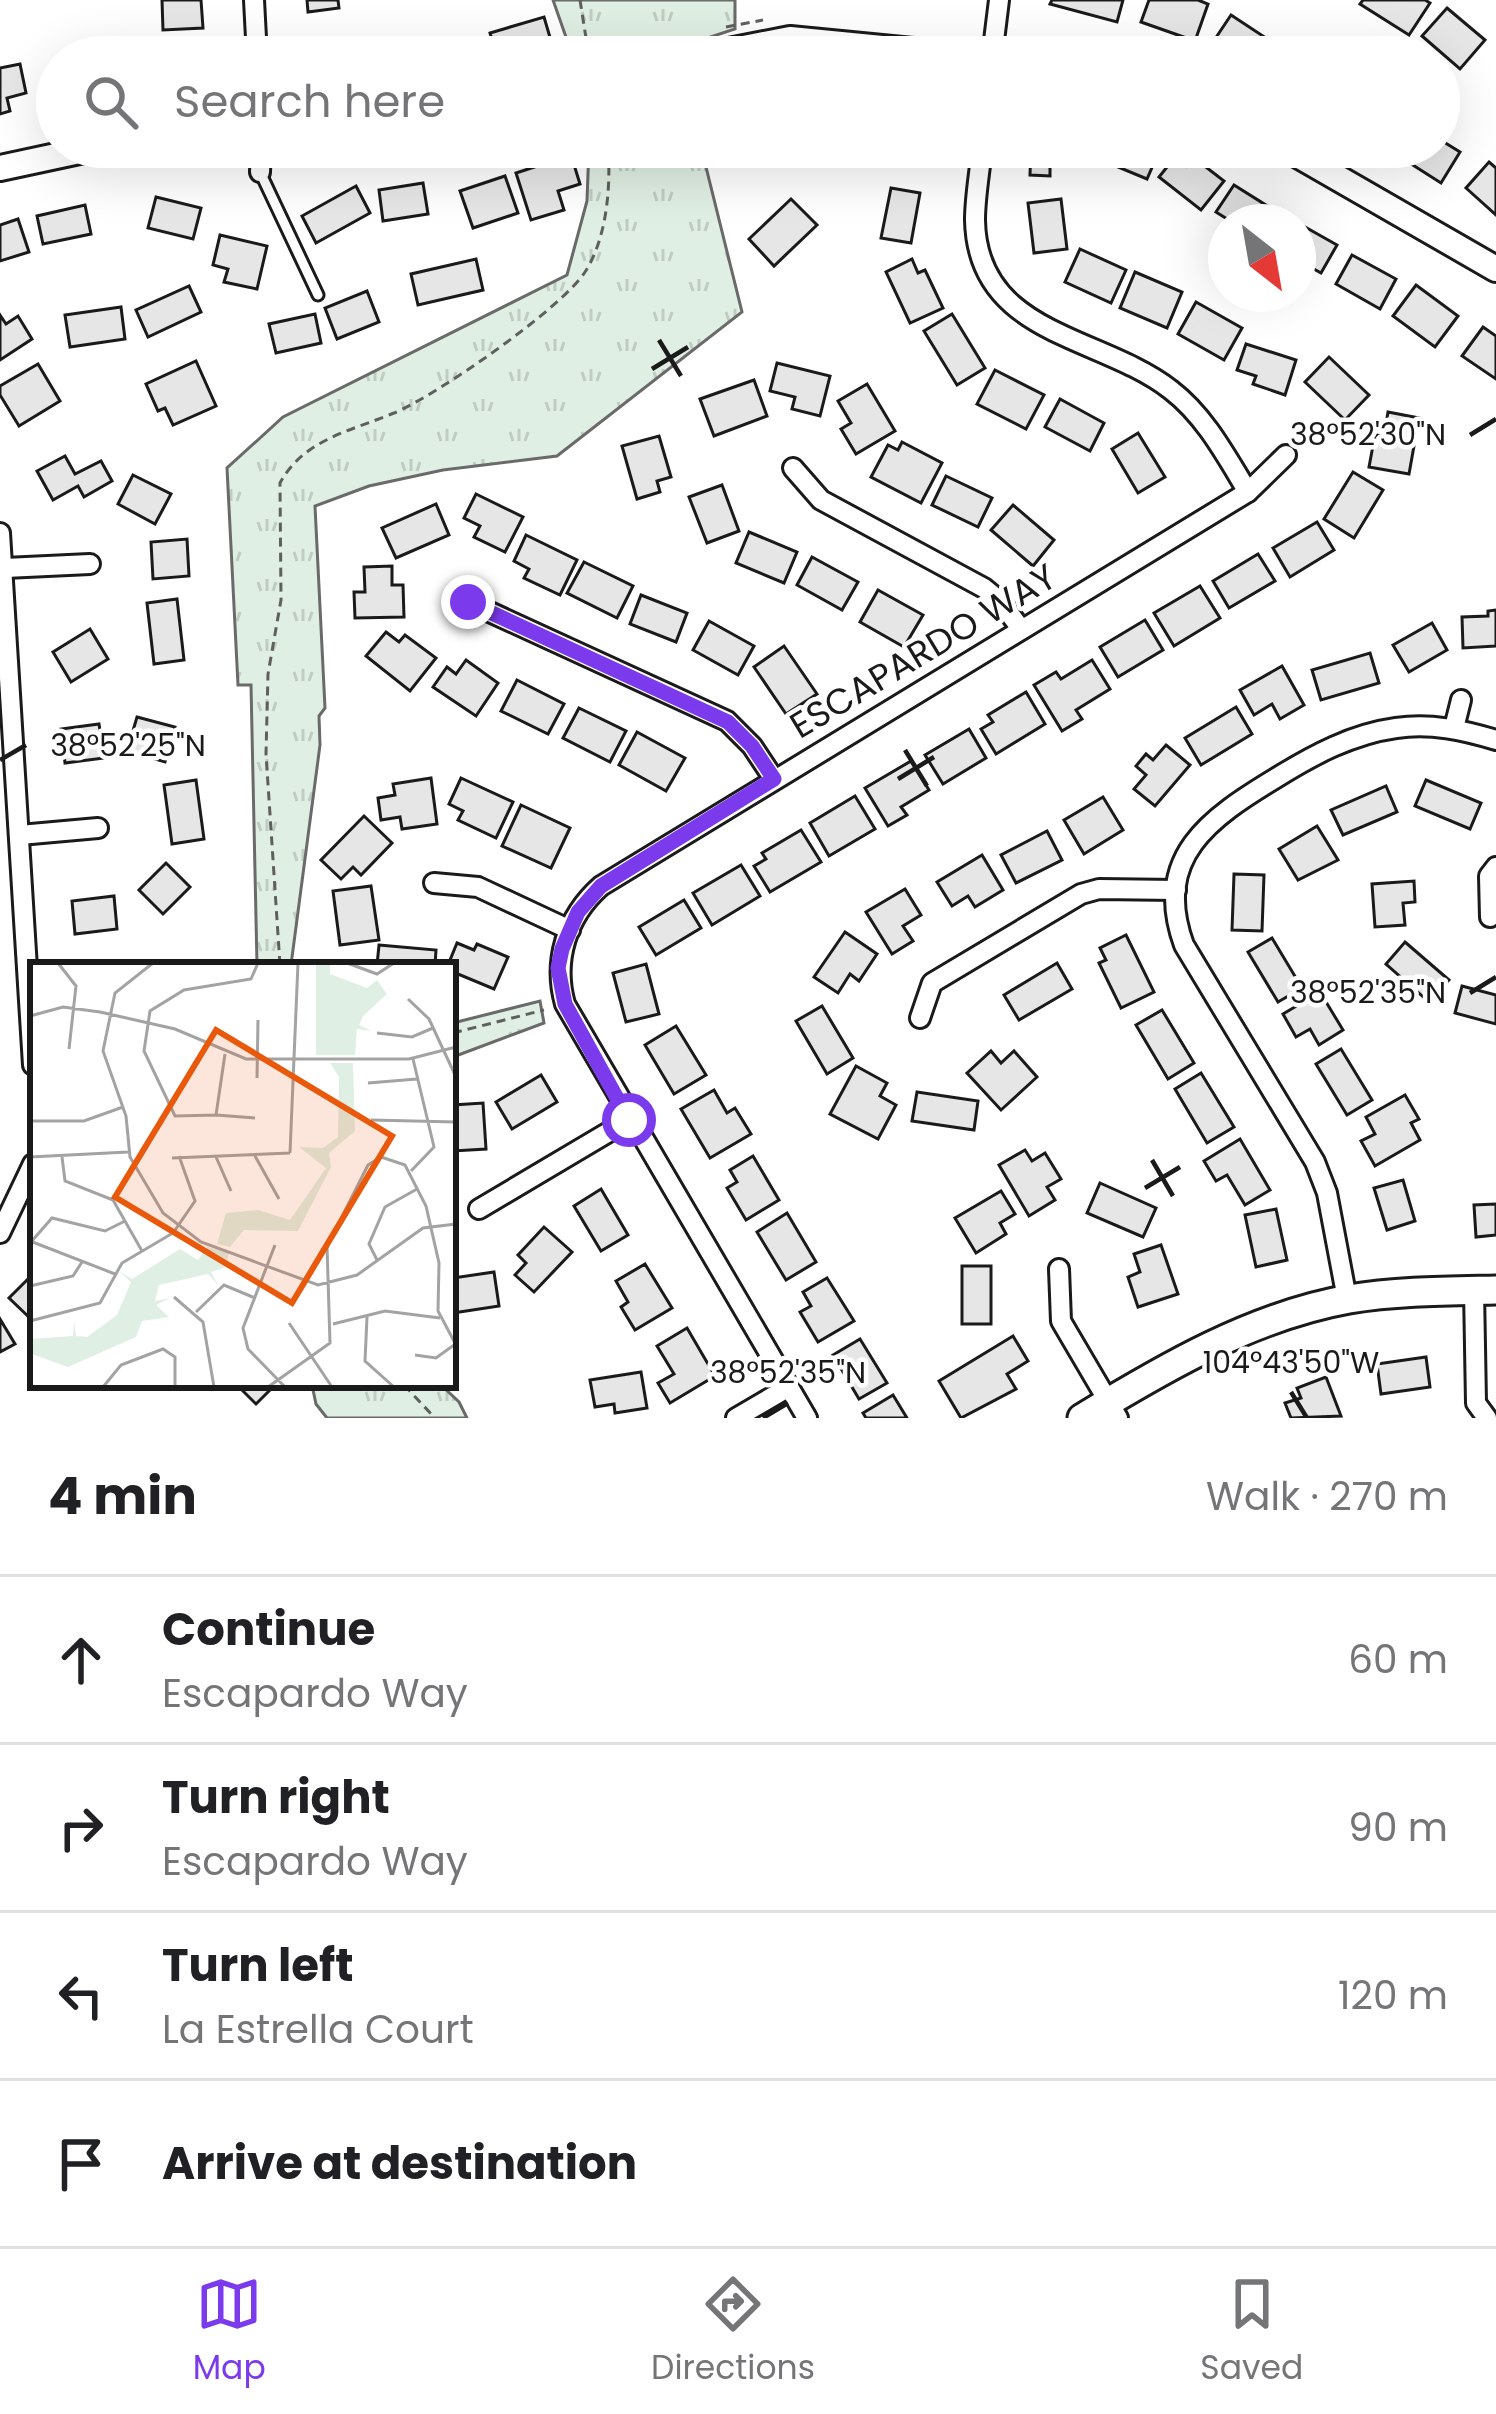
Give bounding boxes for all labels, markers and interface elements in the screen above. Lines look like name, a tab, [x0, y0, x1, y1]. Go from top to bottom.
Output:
search box	[36, 36, 1460, 168]
icon: search	[78, 69, 144, 135]
text: Search here	[174, 70, 445, 133]
north arrow	[1208, 204, 1316, 312]
text: 38°52'30"N	[1290, 413, 1446, 456]
street label: ESCAPARDO WAY	[780, 551, 1066, 751]
route end	[441, 575, 495, 629]
text: 38°52'25"N	[50, 724, 206, 767]
inset map	[30, 962, 456, 1388]
text: 38°52'35"N	[1290, 971, 1446, 1014]
route start	[602, 1093, 656, 1147]
text: 104°43'50"W	[1203, 1341, 1379, 1384]
text: 38°52'35"N	[710, 1351, 866, 1394]
text: 4 min	[48, 1460, 197, 1532]
text: Walk · 270 m	[1206, 1469, 1448, 1524]
text: Continue	[162, 1598, 375, 1661]
icon: ahead	[48, 1627, 114, 1693]
text: 60 m	[1348, 1632, 1448, 1687]
text: Escapardo Way	[162, 1666, 468, 1721]
text: Turn right	[162, 1766, 390, 1829]
icon: right	[48, 1795, 114, 1861]
text: 90 m	[1348, 1800, 1448, 1855]
text: Escapardo Way	[162, 1834, 468, 1889]
text: Turn left	[162, 1934, 354, 1997]
icon: left	[48, 1963, 114, 2029]
text: 120 m	[1338, 1968, 1448, 2023]
text: La Estrella Court	[162, 2002, 474, 2057]
icon: arrive	[48, 2131, 114, 2197]
text: Arrive at destination	[162, 2132, 637, 2195]
tab: Map	[193, 2271, 266, 2393]
tab: Directions	[651, 2271, 815, 2393]
tab: Saved	[1200, 2271, 1303, 2393]

